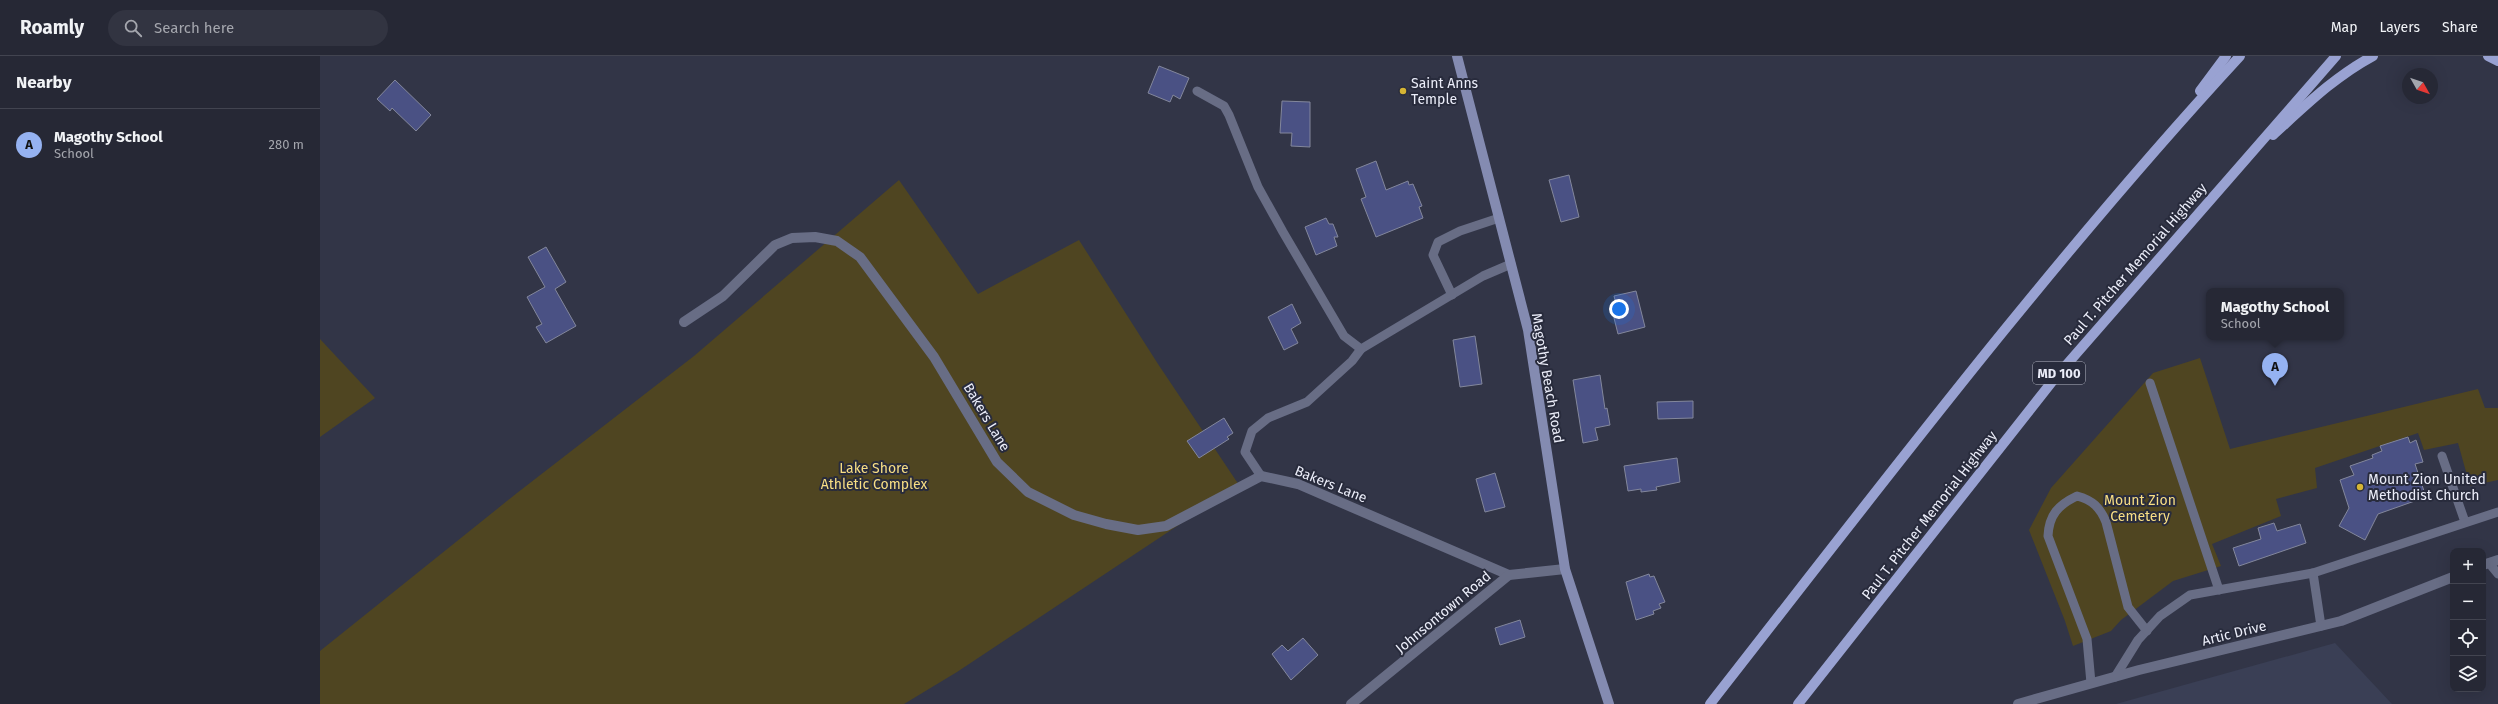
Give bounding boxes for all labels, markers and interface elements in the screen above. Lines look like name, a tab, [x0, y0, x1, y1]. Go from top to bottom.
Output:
search box	[108, 10, 388, 46]
text: Roamly	[20, 16, 84, 39]
icon: search	[122, 17, 144, 39]
text: Search here	[154, 19, 234, 37]
text: Map	[2331, 19, 2357, 36]
text: Layers	[2379, 19, 2420, 36]
text: Share	[2442, 19, 2478, 36]
north arrow	[2402, 68, 2438, 104]
text: Nearby	[16, 72, 71, 93]
place label: Saint Anns Temple	[1411, 75, 1479, 108]
marker: Saint Anns Temple	[1398, 86, 1408, 96]
text: Magothy School	[54, 128, 163, 146]
text: A	[25, 137, 33, 152]
text: 280 m	[269, 137, 304, 152]
text: School	[54, 146, 94, 161]
street label: Paul T. Pitcher Memorial Highway	[2060, 180, 2211, 349]
popup	[2206, 288, 2344, 340]
text: Magothy School	[2221, 298, 2329, 316]
your location	[1609, 299, 1629, 319]
street label: Magothy Beach Road	[1528, 312, 1567, 444]
text: School	[2221, 316, 2261, 331]
pin: A	[2262, 353, 2288, 386]
road number: MD 100	[2033, 362, 2085, 384]
street label: Bakers Lane	[960, 380, 1014, 454]
street label: Paul T. Pitcher Memorial Highway	[1858, 427, 2001, 603]
park label: Lake Shore Athletic Complex	[821, 460, 928, 493]
street label: Bakers Lane	[1292, 462, 1369, 507]
place label: Mount Zion United Methodist Church	[2368, 471, 2486, 504]
marker: Mount Zion United Methodist Church	[2355, 482, 2365, 492]
park label: Mount Zion Cemetery	[2104, 492, 2176, 525]
map controls	[2450, 548, 2486, 692]
button: +	[2450, 548, 2486, 584]
street label: Johnsontown Road	[1392, 568, 1494, 657]
button: −	[2450, 584, 2486, 620]
street label: Artic Drive	[2200, 617, 2268, 650]
button: locate	[2450, 620, 2486, 656]
button: layers	[2450, 656, 2486, 692]

